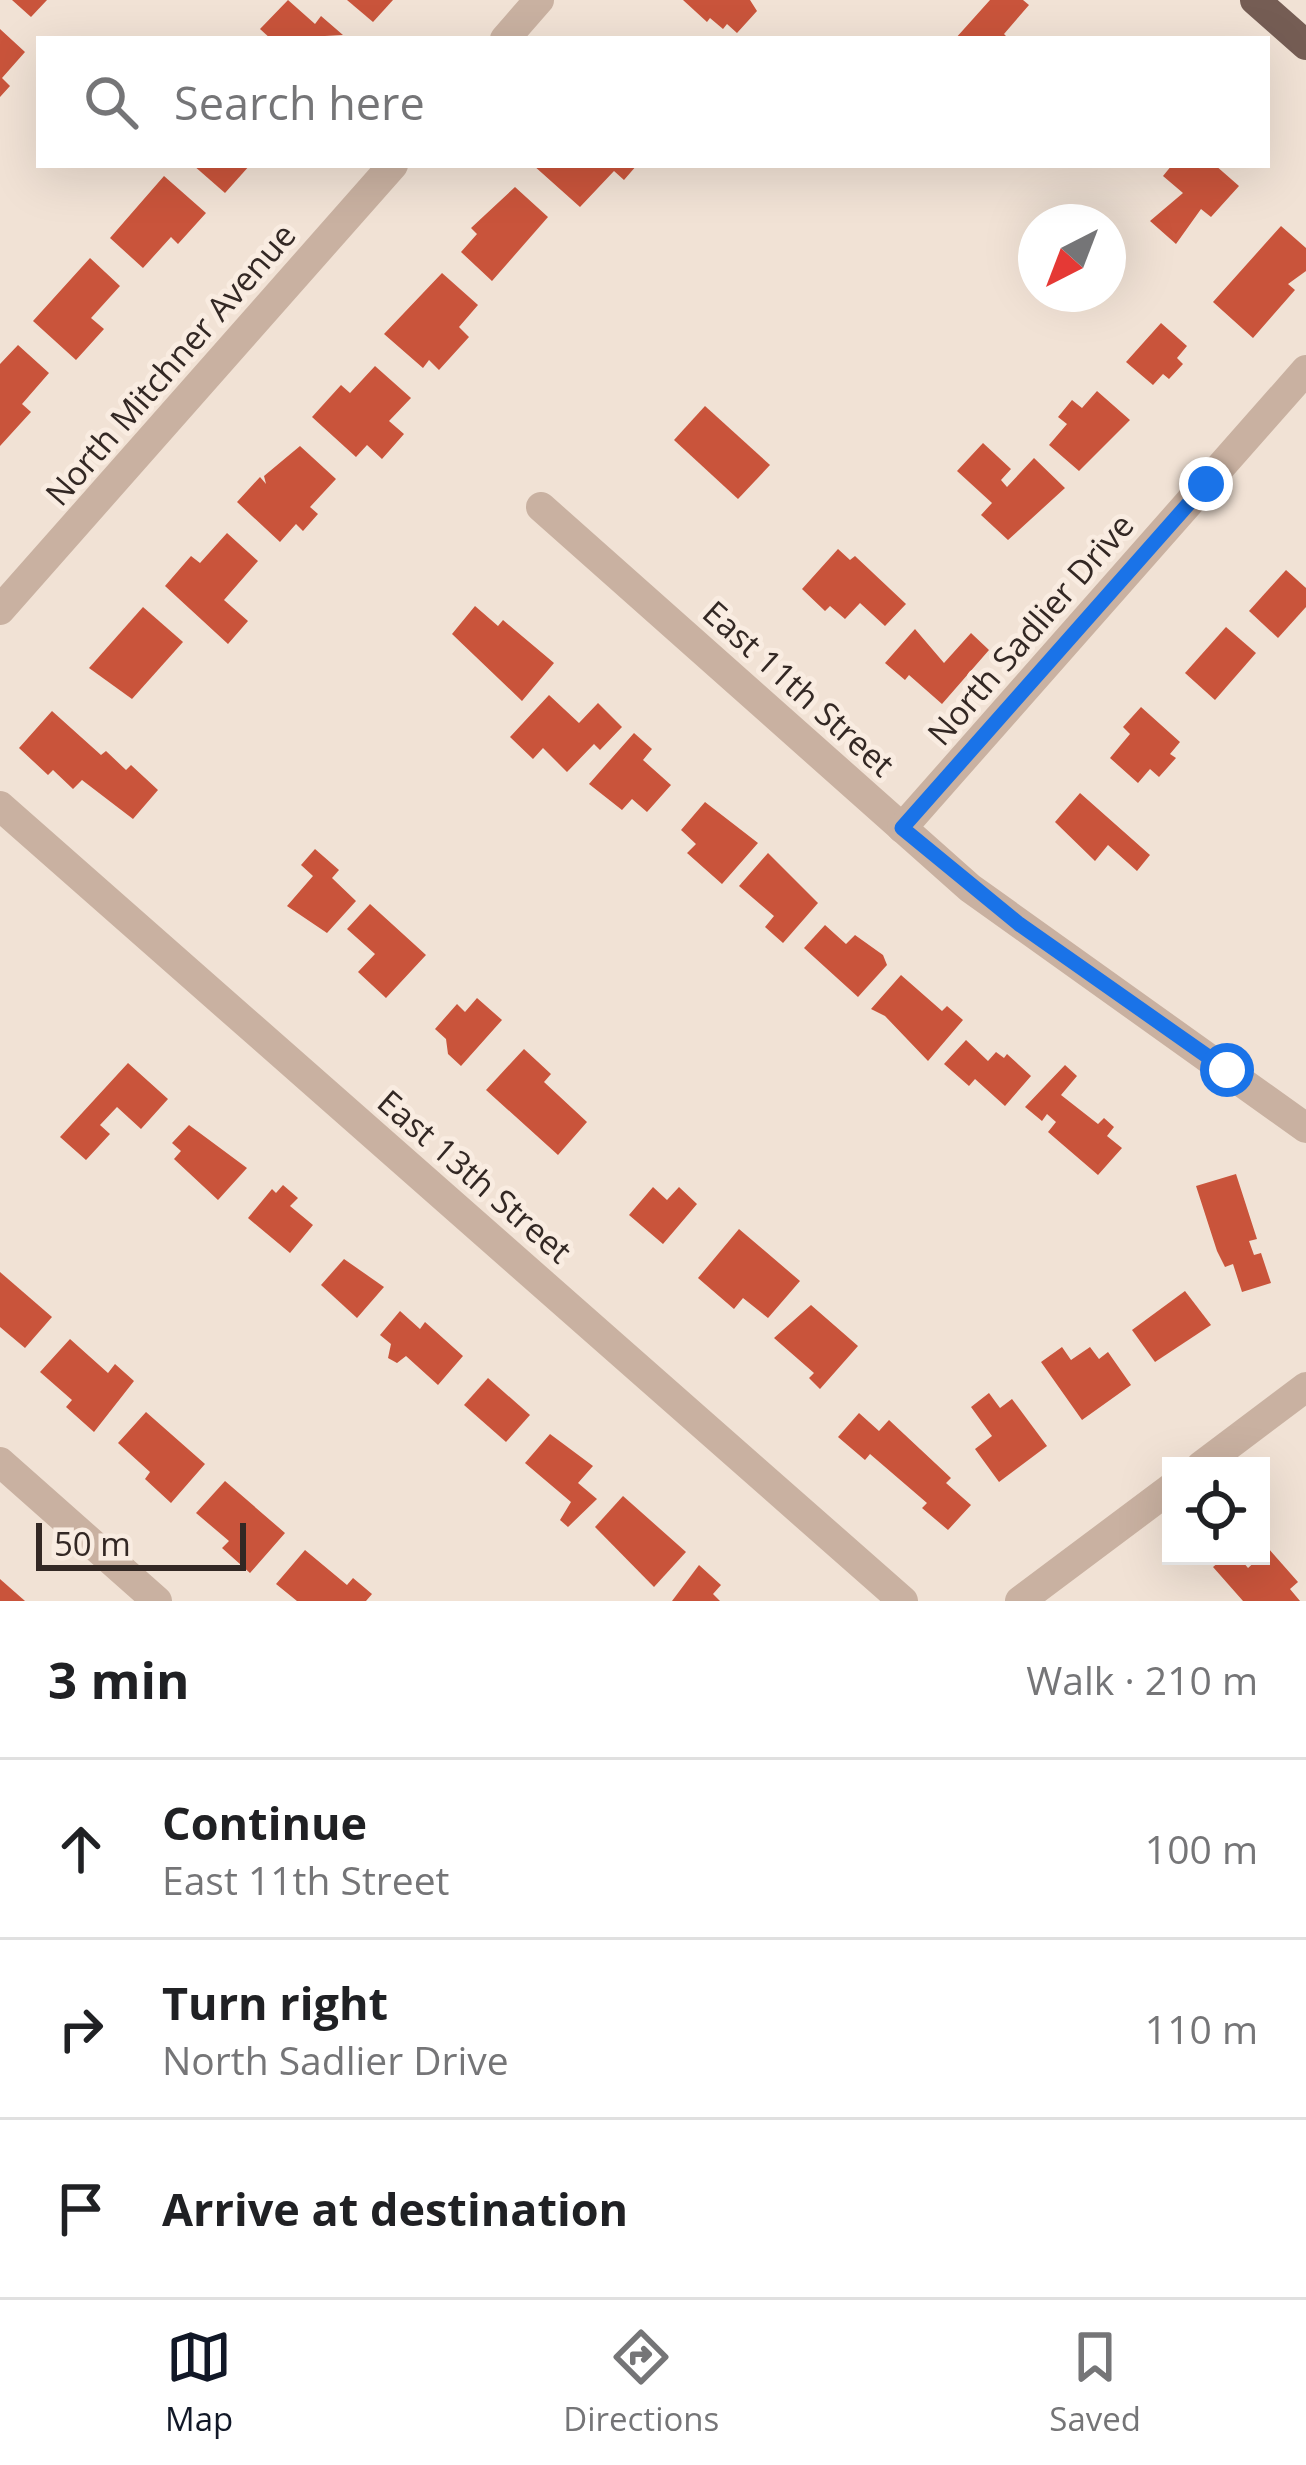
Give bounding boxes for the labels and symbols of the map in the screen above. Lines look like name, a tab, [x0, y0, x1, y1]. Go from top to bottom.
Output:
north arrow	[1018, 204, 1126, 312]
street label: North Mitchner Avenue	[35, 213, 305, 515]
route end	[1179, 457, 1233, 511]
street label: North Sadlier Drive	[917, 504, 1143, 754]
street label: East 11th Street	[694, 590, 904, 786]
route start	[1200, 1043, 1254, 1097]
street label: East 13th Street	[368, 1079, 582, 1273]
scale bar	[36, 1517, 246, 1570]

